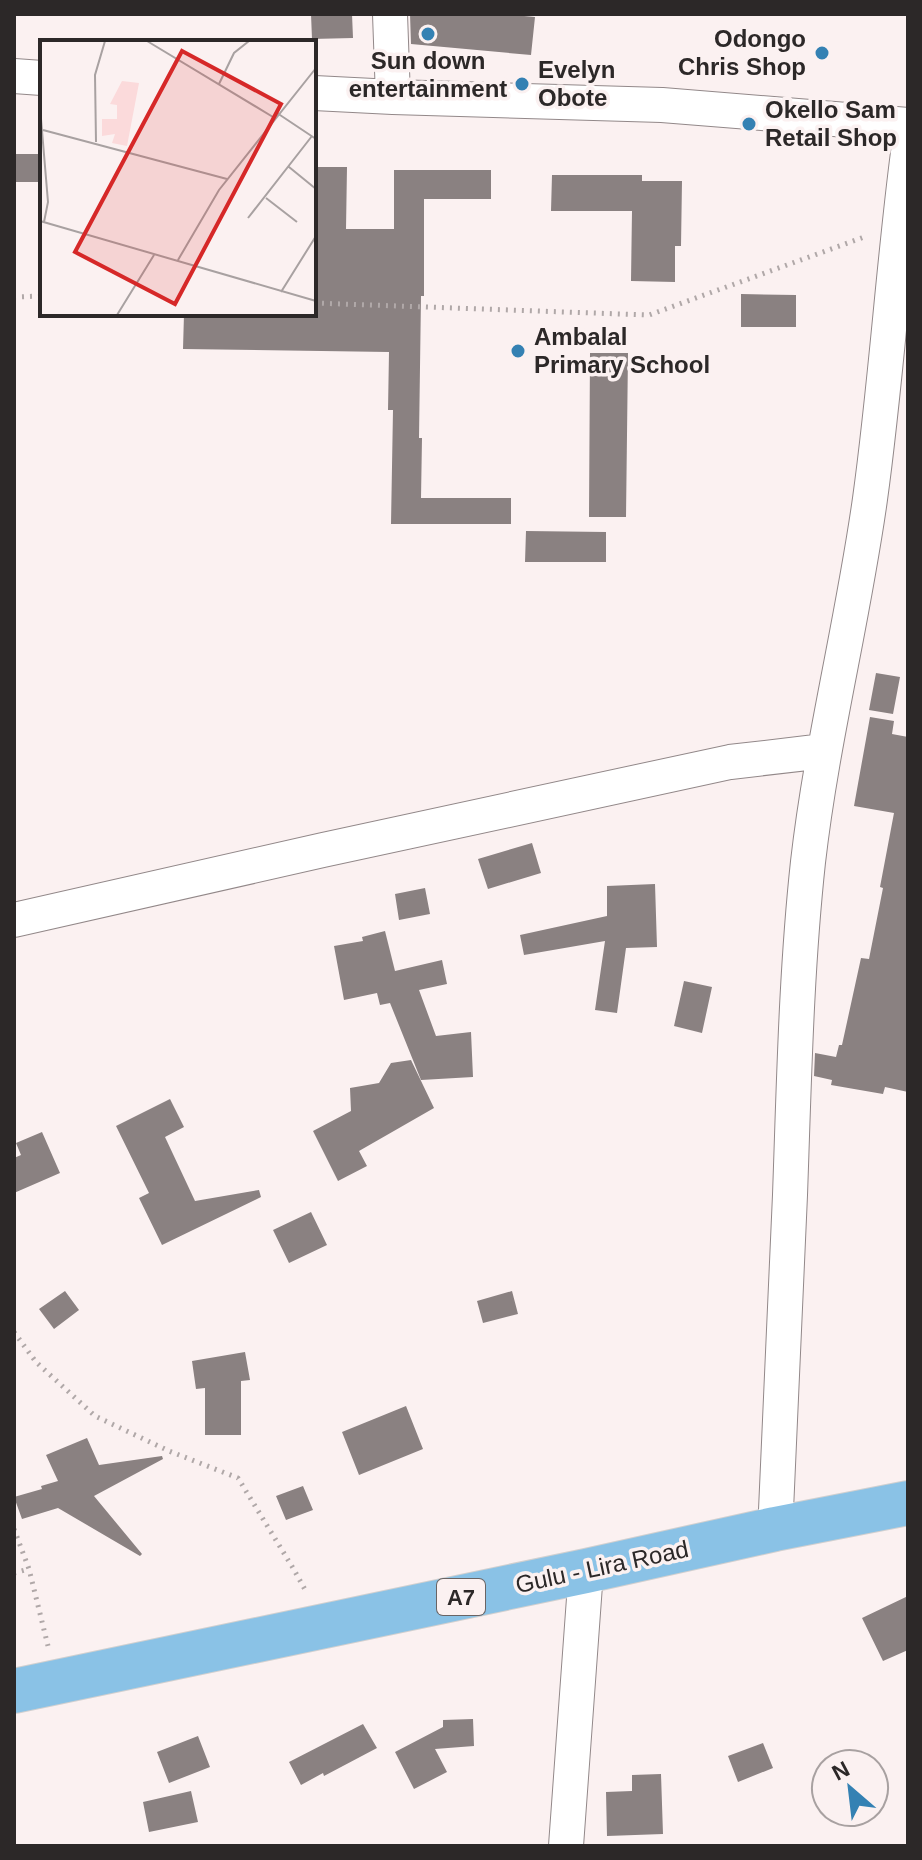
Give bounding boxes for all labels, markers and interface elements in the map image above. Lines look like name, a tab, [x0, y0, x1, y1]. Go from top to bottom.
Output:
marker: Sun down entertainment	[419, 25, 437, 43]
place label: Odongo Chris Shop	[678, 25, 806, 80]
inset map	[40, 40, 316, 316]
marker: Odongo Chris Shop	[813, 44, 831, 62]
place label: Sun down entertainment	[349, 47, 507, 102]
place label: Evelyn Obote	[538, 56, 615, 111]
marker: Evelyn Obote	[513, 75, 531, 93]
place label: Okello Sam Retail Shop	[765, 96, 897, 151]
marker: Okello Sam Retail Shop	[740, 115, 758, 133]
place label: Ambalal Primary School	[534, 323, 710, 378]
marker: Ambalal Primary School	[509, 342, 527, 360]
street label: Gulu - Lira Road	[513, 1535, 691, 1598]
road number: A7	[437, 1579, 485, 1615]
north arrow	[810, 1748, 890, 1828]
text: N	[828, 1756, 854, 1786]

